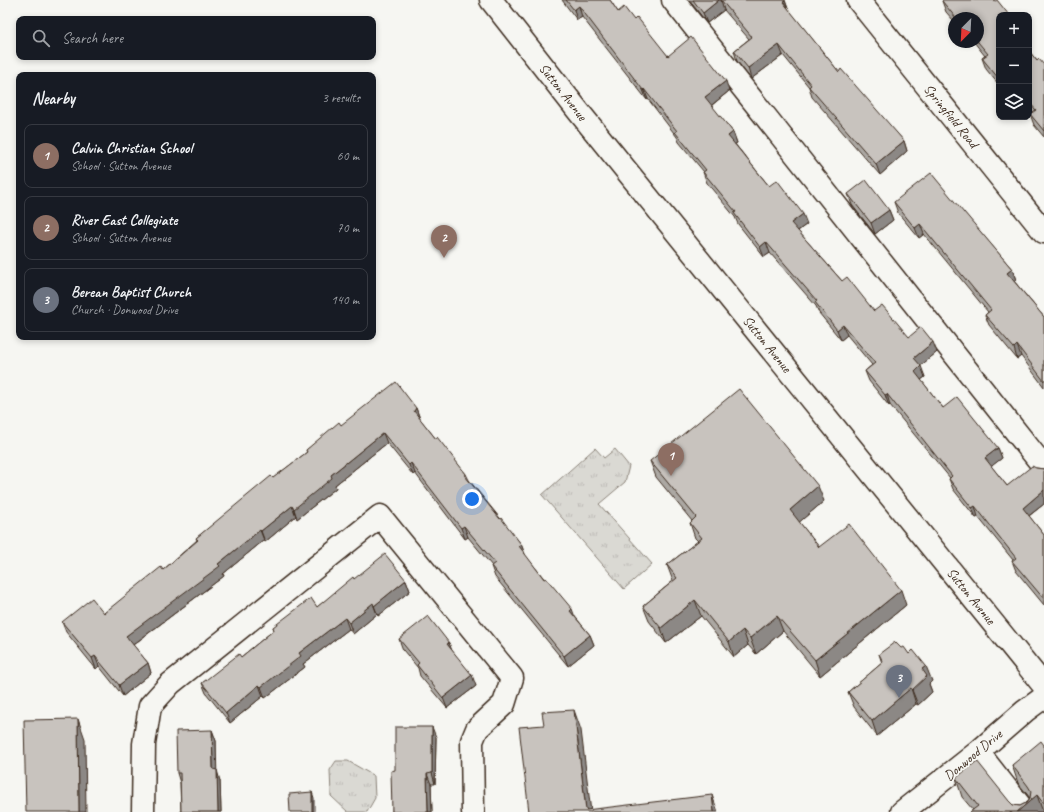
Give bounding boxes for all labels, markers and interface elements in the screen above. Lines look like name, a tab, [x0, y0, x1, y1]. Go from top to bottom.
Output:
north arrow	[948, 12, 984, 48]
map controls	[996, 12, 1032, 120]
button: +	[996, 12, 1032, 48]
search box	[16, 16, 376, 60]
icon: search	[30, 27, 52, 49]
text: Search here	[62, 29, 123, 48]
button: −	[996, 48, 1032, 84]
street label: Sutton Avenue	[535, 60, 591, 125]
street label: Springfield Road	[920, 81, 983, 153]
button: layers	[996, 84, 1032, 120]
text: Nearby	[32, 88, 75, 109]
text: 3 results	[322, 90, 360, 106]
text: Calvin Christian School	[71, 139, 192, 158]
text: 1	[43, 148, 49, 164]
text: 60 m	[337, 148, 359, 164]
text: School · Sutton Avenue	[71, 158, 171, 174]
text: River East Collegiate	[71, 211, 177, 230]
text: 2	[43, 220, 49, 236]
text: 70 m	[337, 220, 359, 236]
pin: 2	[431, 225, 457, 258]
text: School · Sutton Avenue	[71, 230, 171, 246]
text: Berean Baptist Church	[71, 283, 191, 302]
text: 3	[43, 292, 49, 308]
text: 140 m	[331, 292, 359, 308]
text: Church · Donwood Drive	[71, 302, 178, 318]
street label: Sutton Avenue	[739, 312, 796, 377]
pin: 1	[658, 443, 684, 476]
your location	[462, 489, 482, 509]
street label: Sutton Avenue	[943, 564, 1000, 629]
pin: 3	[886, 665, 912, 698]
street label: Donwood Drive	[940, 725, 1007, 784]

